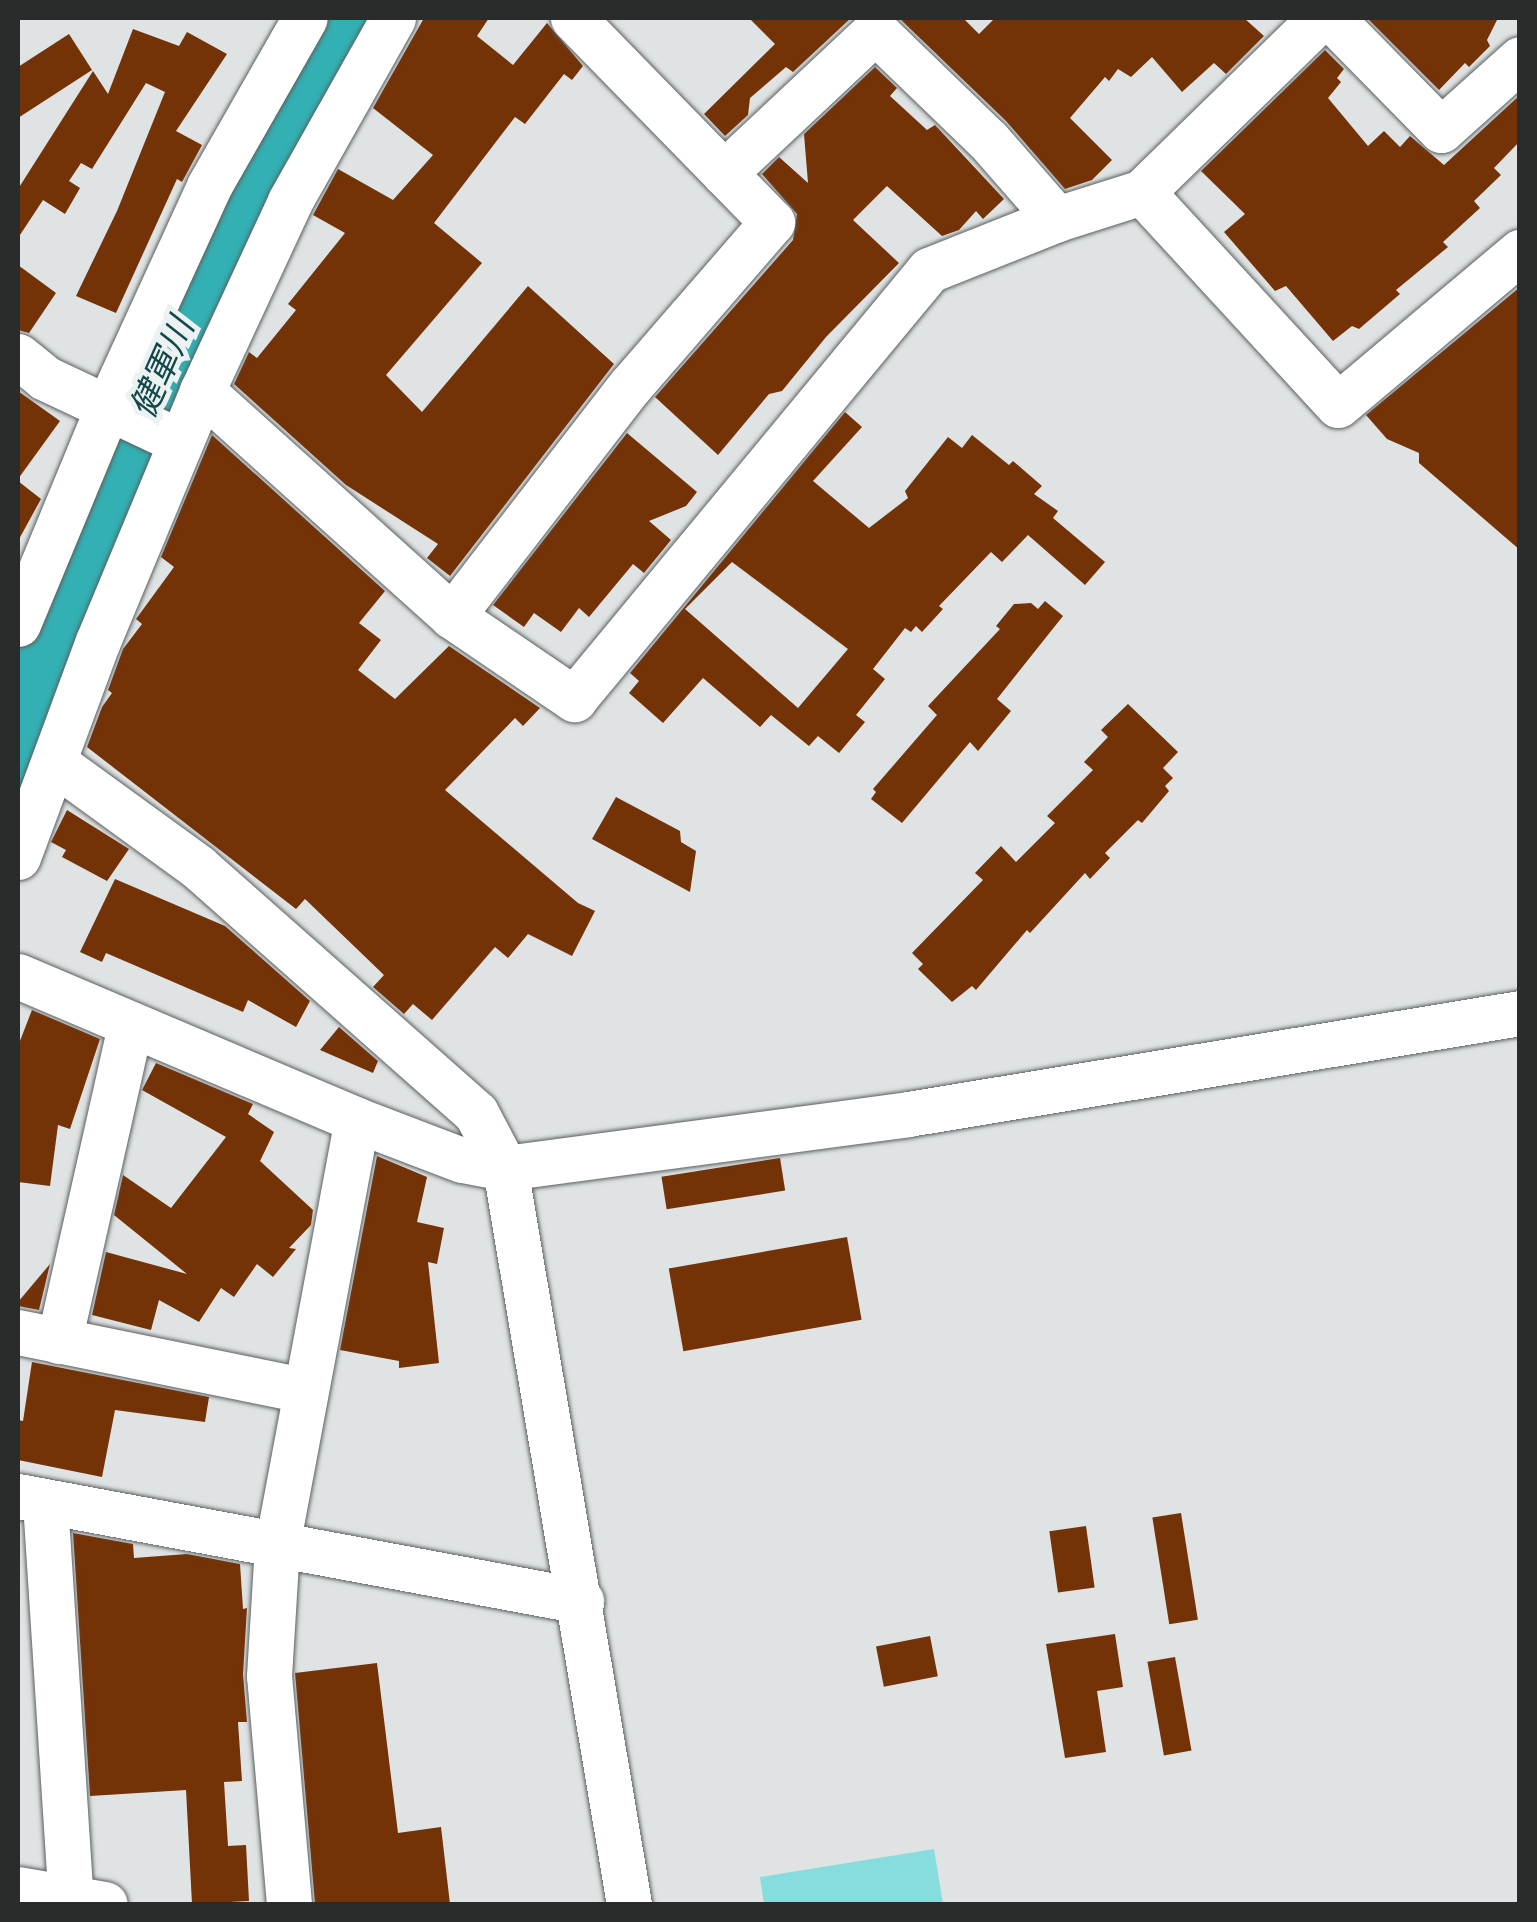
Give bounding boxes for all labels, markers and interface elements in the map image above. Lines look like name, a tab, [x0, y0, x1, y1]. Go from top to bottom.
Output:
water label: 健軍川	[121, 311, 203, 425]

